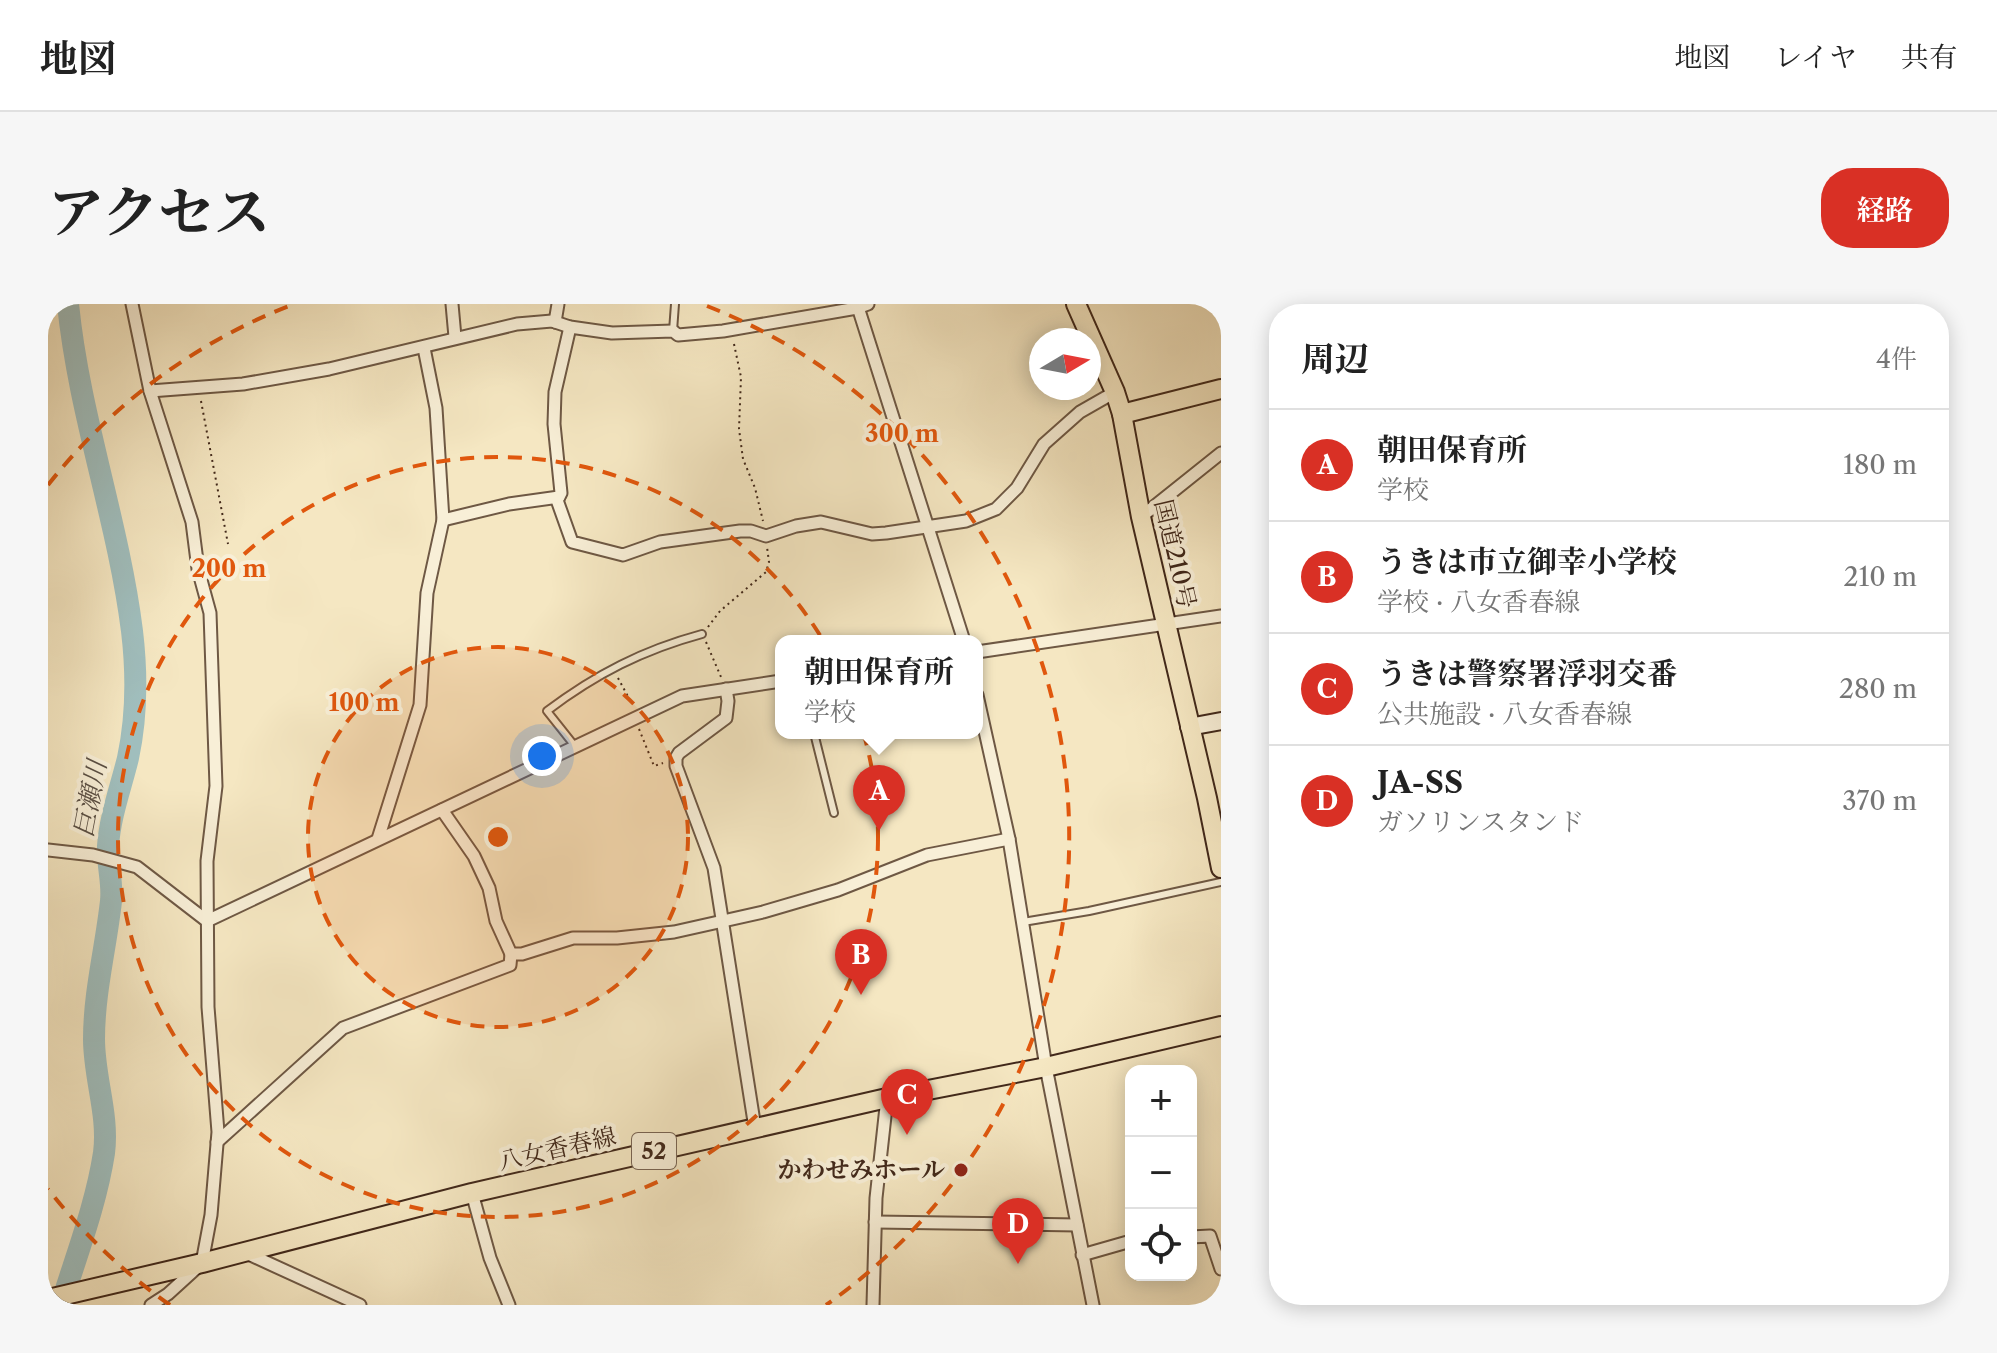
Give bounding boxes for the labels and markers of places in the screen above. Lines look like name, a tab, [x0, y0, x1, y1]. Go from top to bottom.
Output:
pin: A	[853, 765, 905, 831]
centre of rings	[484, 823, 512, 851]
pin: B	[835, 929, 887, 995]
pin: C	[881, 1069, 933, 1135]
place label: かわせみホール	[777, 1155, 945, 1184]
marker: かわせみホール	[952, 1161, 970, 1179]
pin: D	[992, 1198, 1044, 1264]

